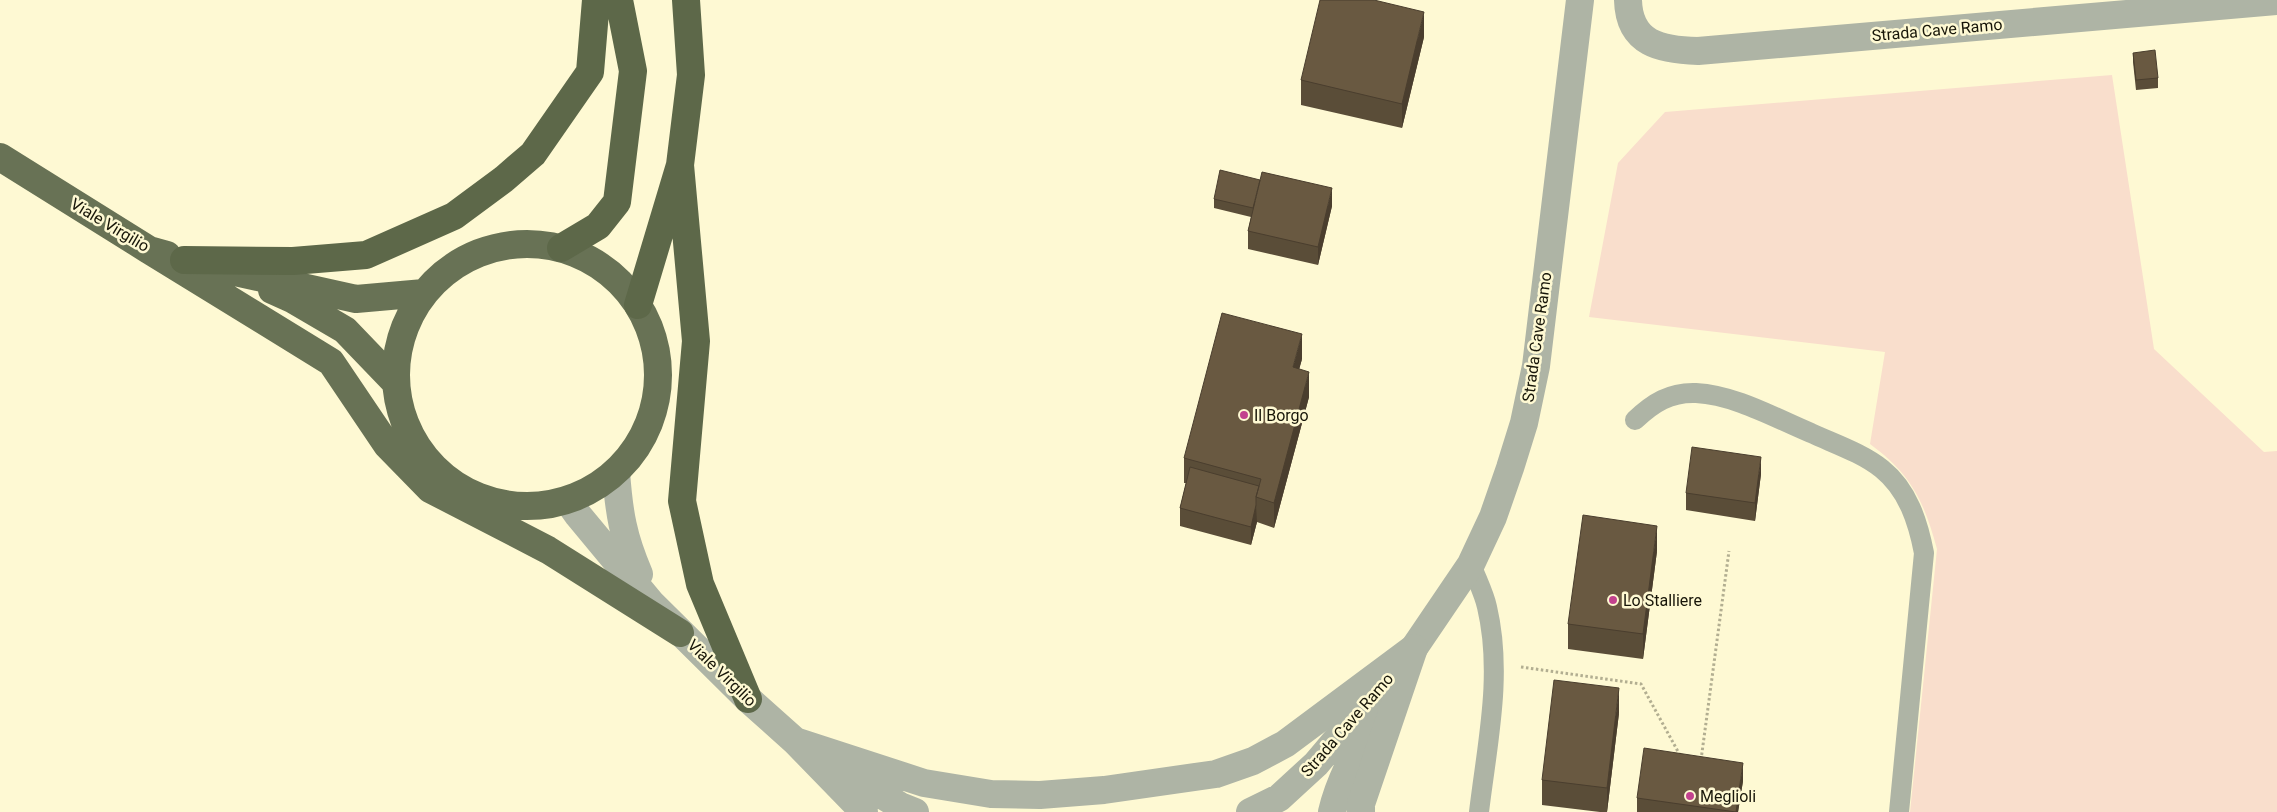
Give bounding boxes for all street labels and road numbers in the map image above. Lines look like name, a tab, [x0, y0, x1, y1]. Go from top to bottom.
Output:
street label: Strada Cave Ramo	[1871, 15, 2003, 45]
street label: Viale Virgilio	[67, 194, 153, 256]
street label: Strada Cave Ramo	[1518, 271, 1556, 403]
street label: Viale Virgilio	[684, 636, 760, 710]
street label: Strada Cave Ramo	[1297, 669, 1397, 781]

